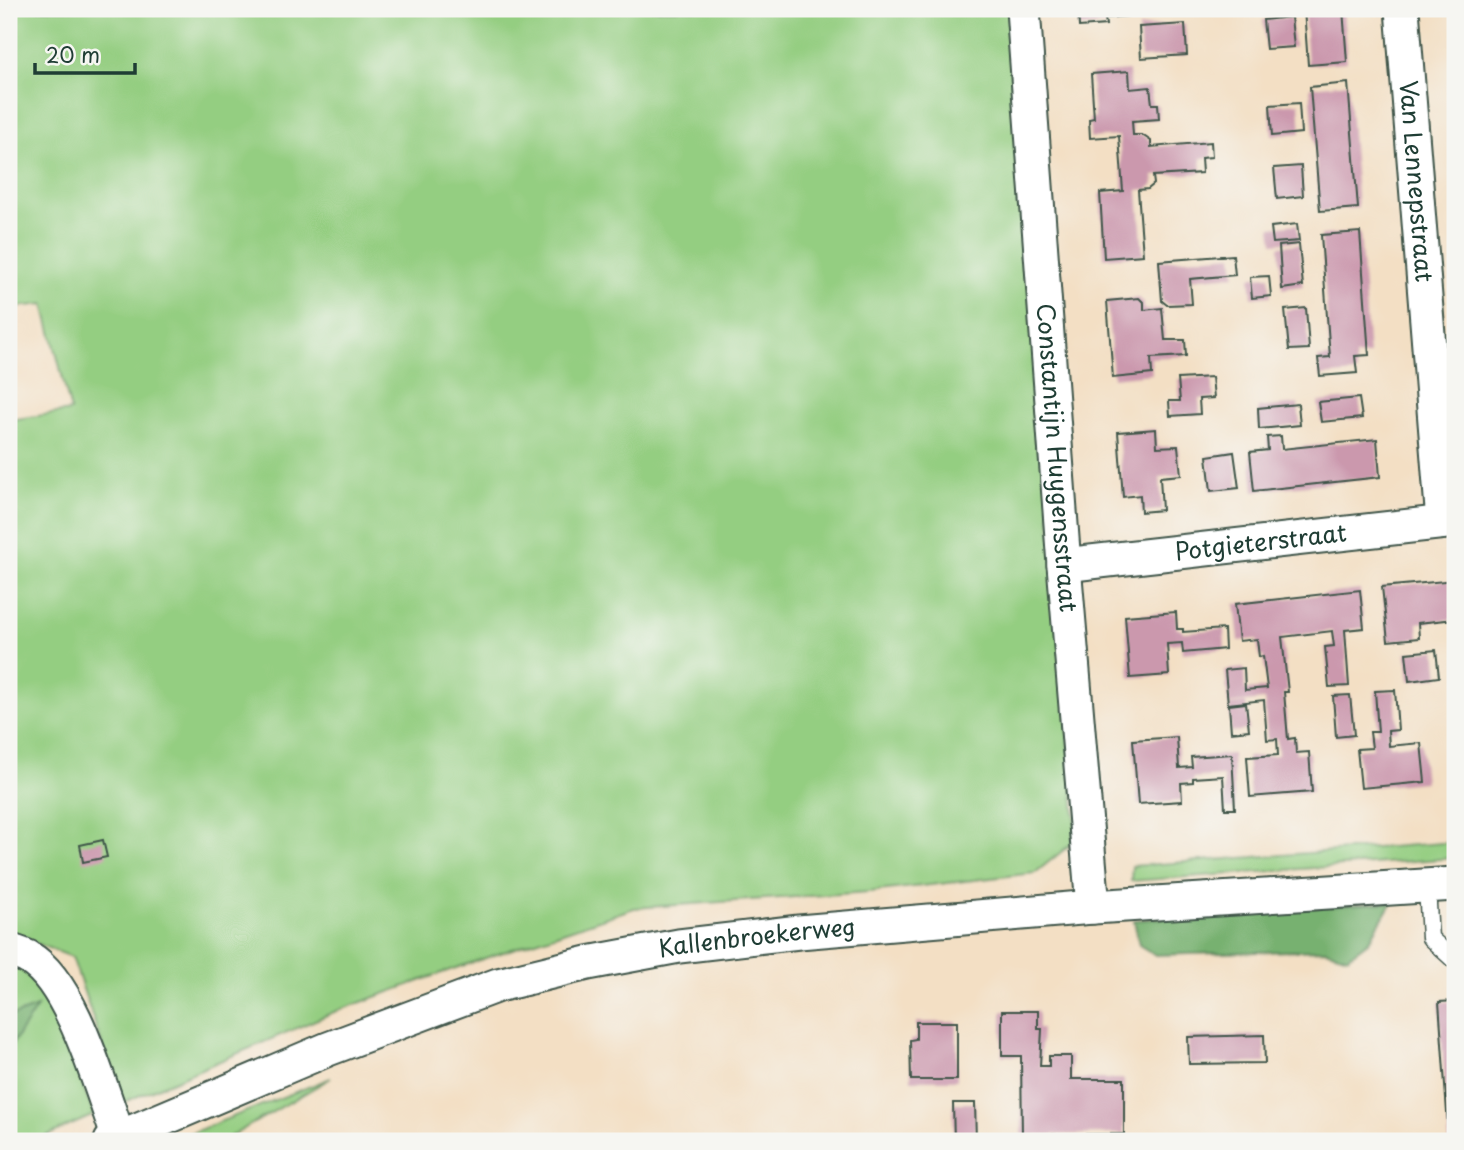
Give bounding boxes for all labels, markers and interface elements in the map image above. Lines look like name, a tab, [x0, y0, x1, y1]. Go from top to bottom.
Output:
scale bar	[35, 32, 135, 76]
text: 20 m	[46, 38, 100, 70]
street label: Van Lennepstraat	[1392, 79, 1444, 284]
street label: Constantijn Huygensstraat	[1029, 302, 1088, 614]
street label: Potgieterstraat	[1173, 513, 1348, 568]
street label: Kallenbroekerweg	[655, 907, 857, 966]

